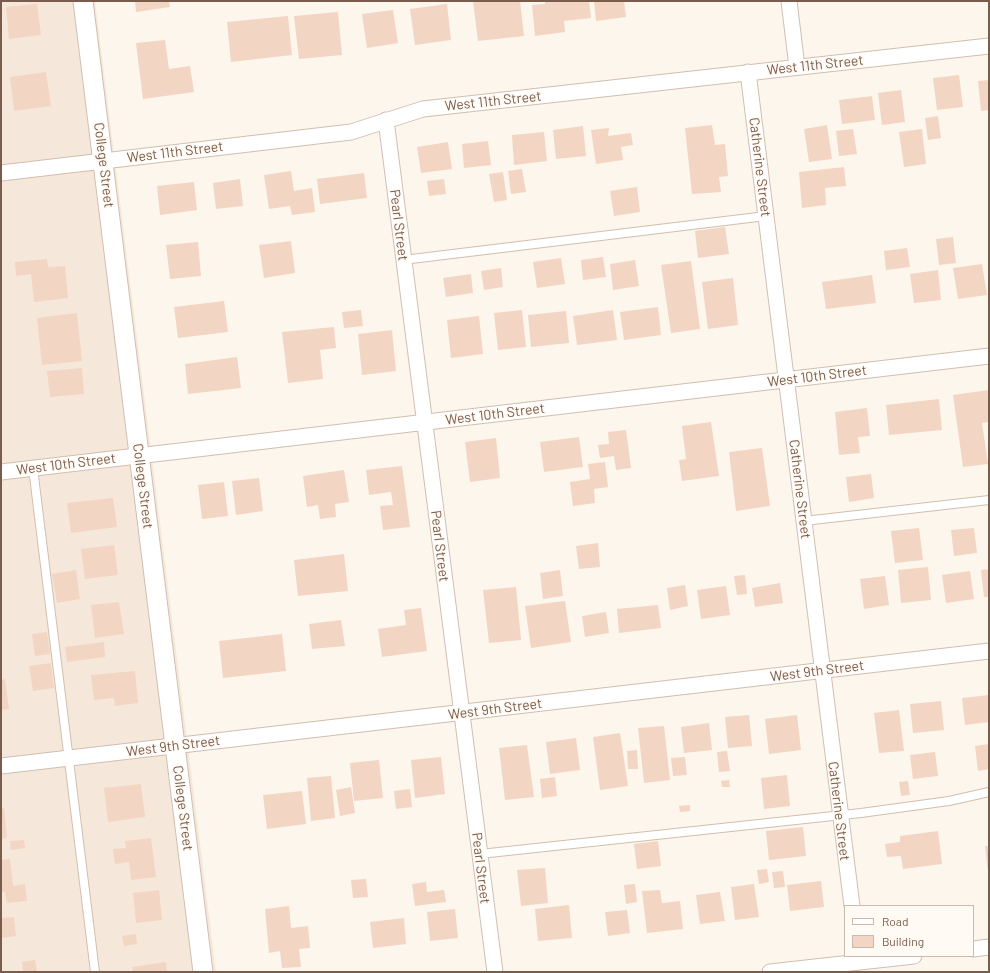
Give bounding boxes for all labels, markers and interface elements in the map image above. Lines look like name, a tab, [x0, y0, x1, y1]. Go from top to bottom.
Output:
street label: West 11th Street	[766, 52, 864, 78]
street label: West 11th Street	[444, 88, 542, 114]
street label: Catherine Street	[746, 116, 774, 218]
street label: College Street	[90, 121, 118, 209]
street label: West 11th Street	[126, 138, 224, 166]
street label: Pearl Street	[386, 188, 412, 262]
street label: West 10th Street	[766, 362, 868, 390]
street label: West 10th Street	[444, 400, 546, 428]
street label: Catherine Street	[786, 438, 814, 540]
street label: College Street	[129, 442, 157, 530]
street label: West 10th Street	[15, 450, 117, 478]
street label: Pearl Street	[427, 509, 453, 583]
street label: West 9th Street	[769, 657, 865, 685]
street label: West 9th Street	[447, 695, 543, 723]
street label: West 9th Street	[125, 732, 221, 760]
street label: Catherine Street	[825, 760, 853, 862]
street label: College Street	[169, 764, 197, 852]
street label: Pearl Street	[468, 831, 494, 905]
legend	[844, 905, 974, 957]
text: Road	[882, 914, 909, 928]
text: Building	[882, 934, 924, 948]

